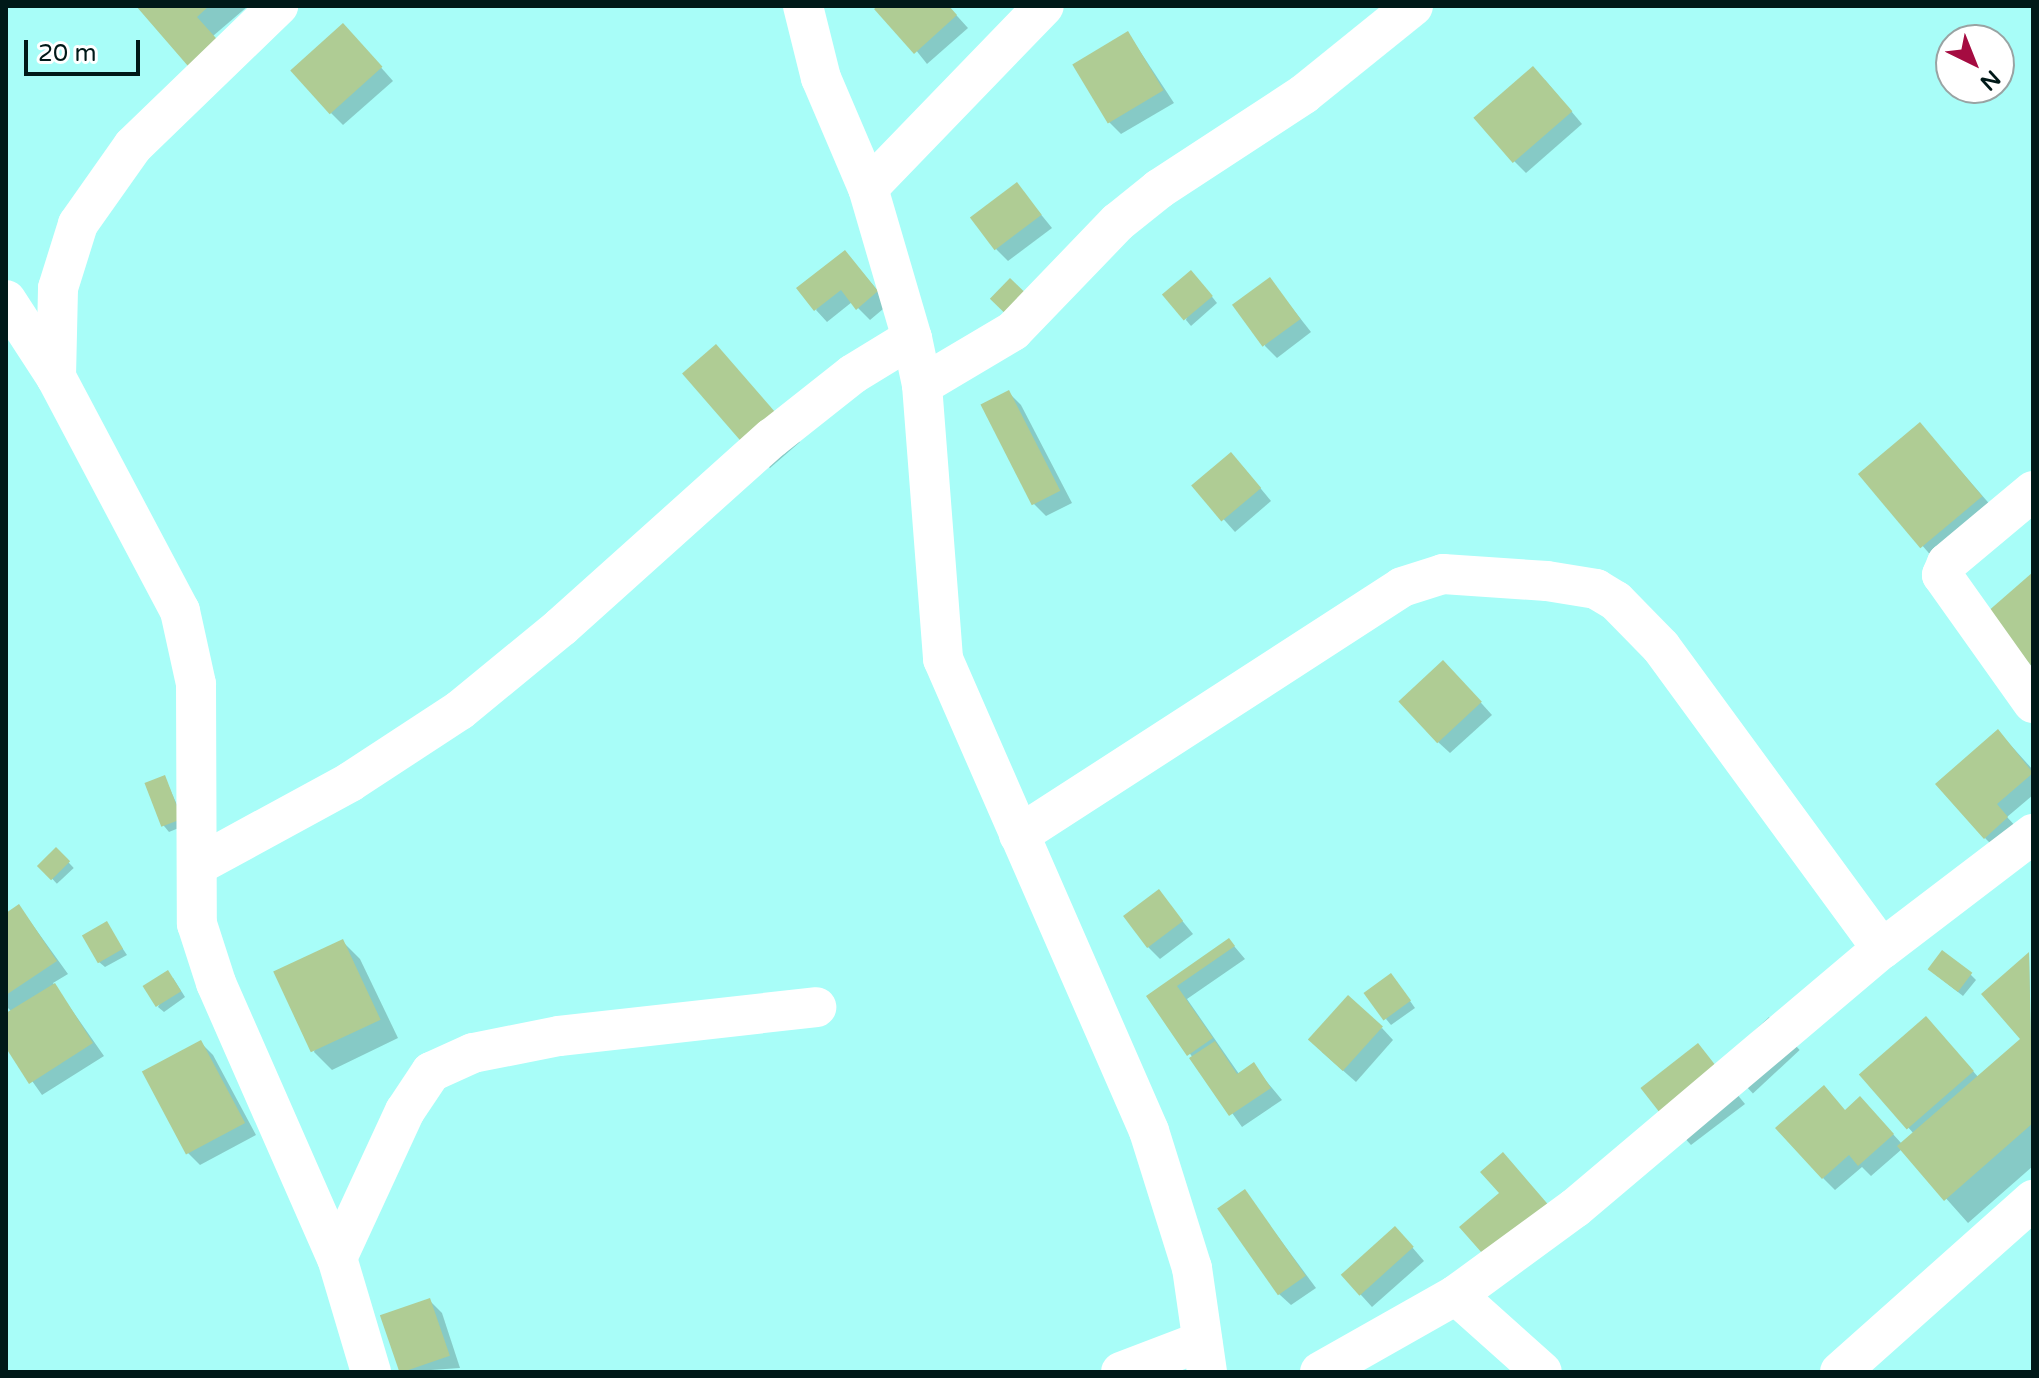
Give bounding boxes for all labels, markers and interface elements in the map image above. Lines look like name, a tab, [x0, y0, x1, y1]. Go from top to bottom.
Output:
scale bar	[28, 24, 144, 74]
north arrow	[1935, 24, 2015, 104]
text: 20 m	[38, 39, 96, 68]
text: N	[1975, 65, 2005, 96]

